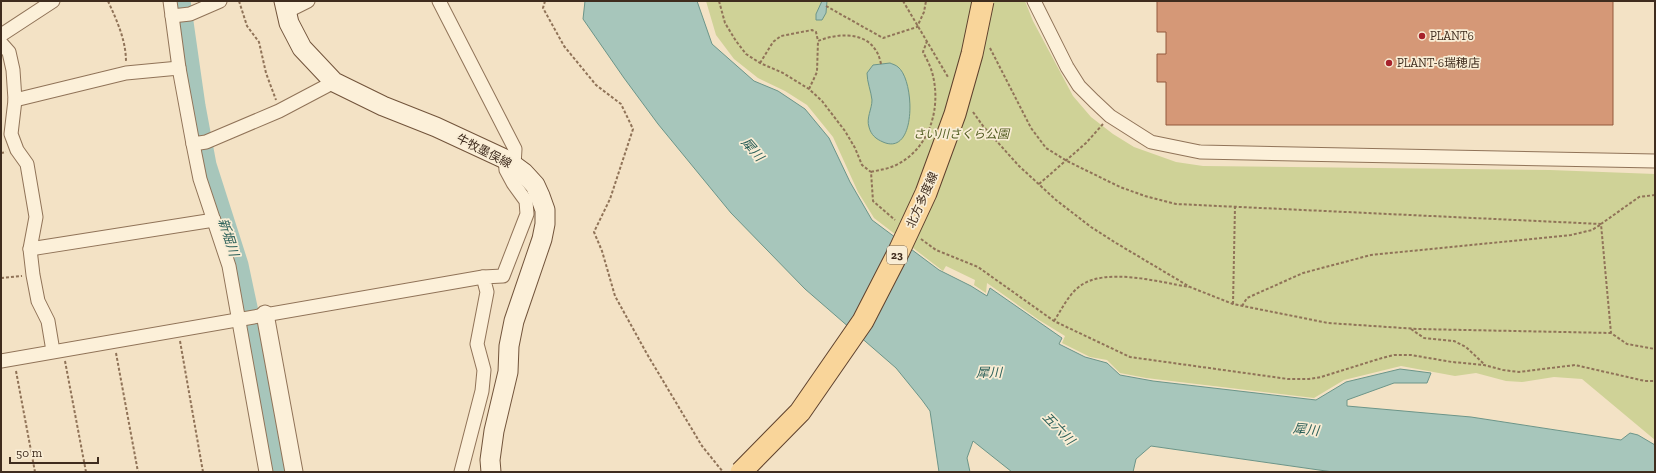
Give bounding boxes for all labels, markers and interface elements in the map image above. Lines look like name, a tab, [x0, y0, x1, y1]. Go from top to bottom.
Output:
place label: PLANT6	[1430, 29, 1474, 43]
marker: PLANT6	[1417, 31, 1427, 41]
place label: PLANT-6瑞穂店	[1397, 56, 1480, 70]
marker: PLANT-6瑞穂店	[1384, 58, 1394, 68]
park label: さい川さくら公園	[913, 127, 1011, 141]
street label: 牛牧墨俣線	[454, 131, 514, 171]
water label: 犀川	[738, 135, 768, 166]
street label: 北方多度線	[903, 170, 941, 230]
water label: 新堀川	[215, 216, 242, 260]
road number: 23	[887, 246, 907, 264]
water label: 犀川	[976, 365, 1004, 380]
water label: 五六川	[1040, 409, 1079, 449]
water label: 犀川	[1292, 421, 1322, 439]
scale bar	[10, 439, 98, 465]
text: 50 m	[16, 446, 43, 460]

